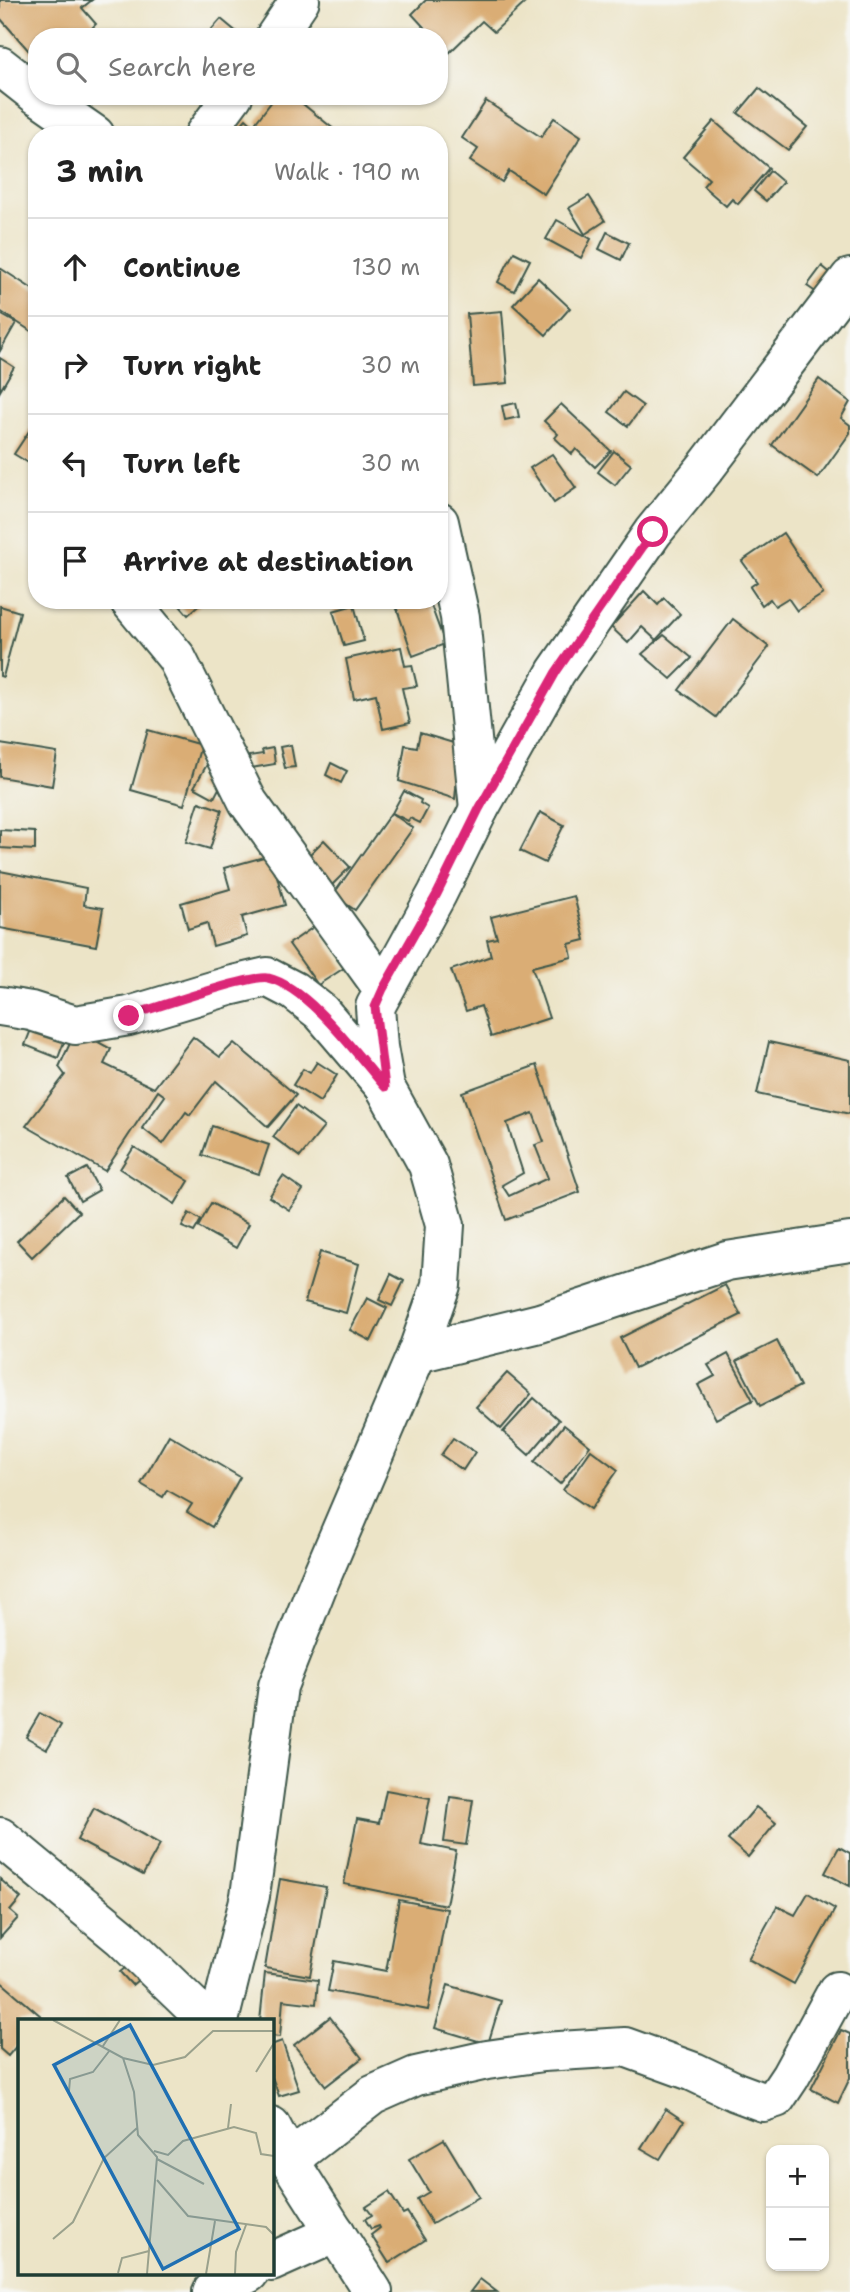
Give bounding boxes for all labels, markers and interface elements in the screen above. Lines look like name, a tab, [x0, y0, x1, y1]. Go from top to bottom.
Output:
search box	[28, 28, 448, 105]
icon: search	[52, 48, 90, 86]
text: Search here	[108, 49, 257, 84]
text: 3 min	[56, 151, 143, 192]
text: Walk · 190 m	[274, 157, 420, 187]
icon: ahead	[56, 248, 94, 286]
text: Continue	[123, 250, 241, 285]
text: 130 m	[352, 252, 420, 282]
icon: right	[56, 346, 94, 384]
text: Turn right	[123, 348, 261, 383]
text: 30 m	[361, 350, 420, 380]
icon: left	[56, 444, 94, 482]
text: Turn left	[123, 446, 240, 481]
text: 30 m	[361, 448, 420, 478]
route start	[637, 516, 668, 547]
icon: arrive	[56, 542, 94, 580]
text: Arrive at destination	[123, 544, 413, 579]
route end	[113, 1000, 144, 1031]
inset map	[18, 2019, 273, 2274]
map controls	[766, 2145, 829, 2271]
button: +	[766, 2145, 829, 2208]
button: −	[766, 2208, 829, 2271]

